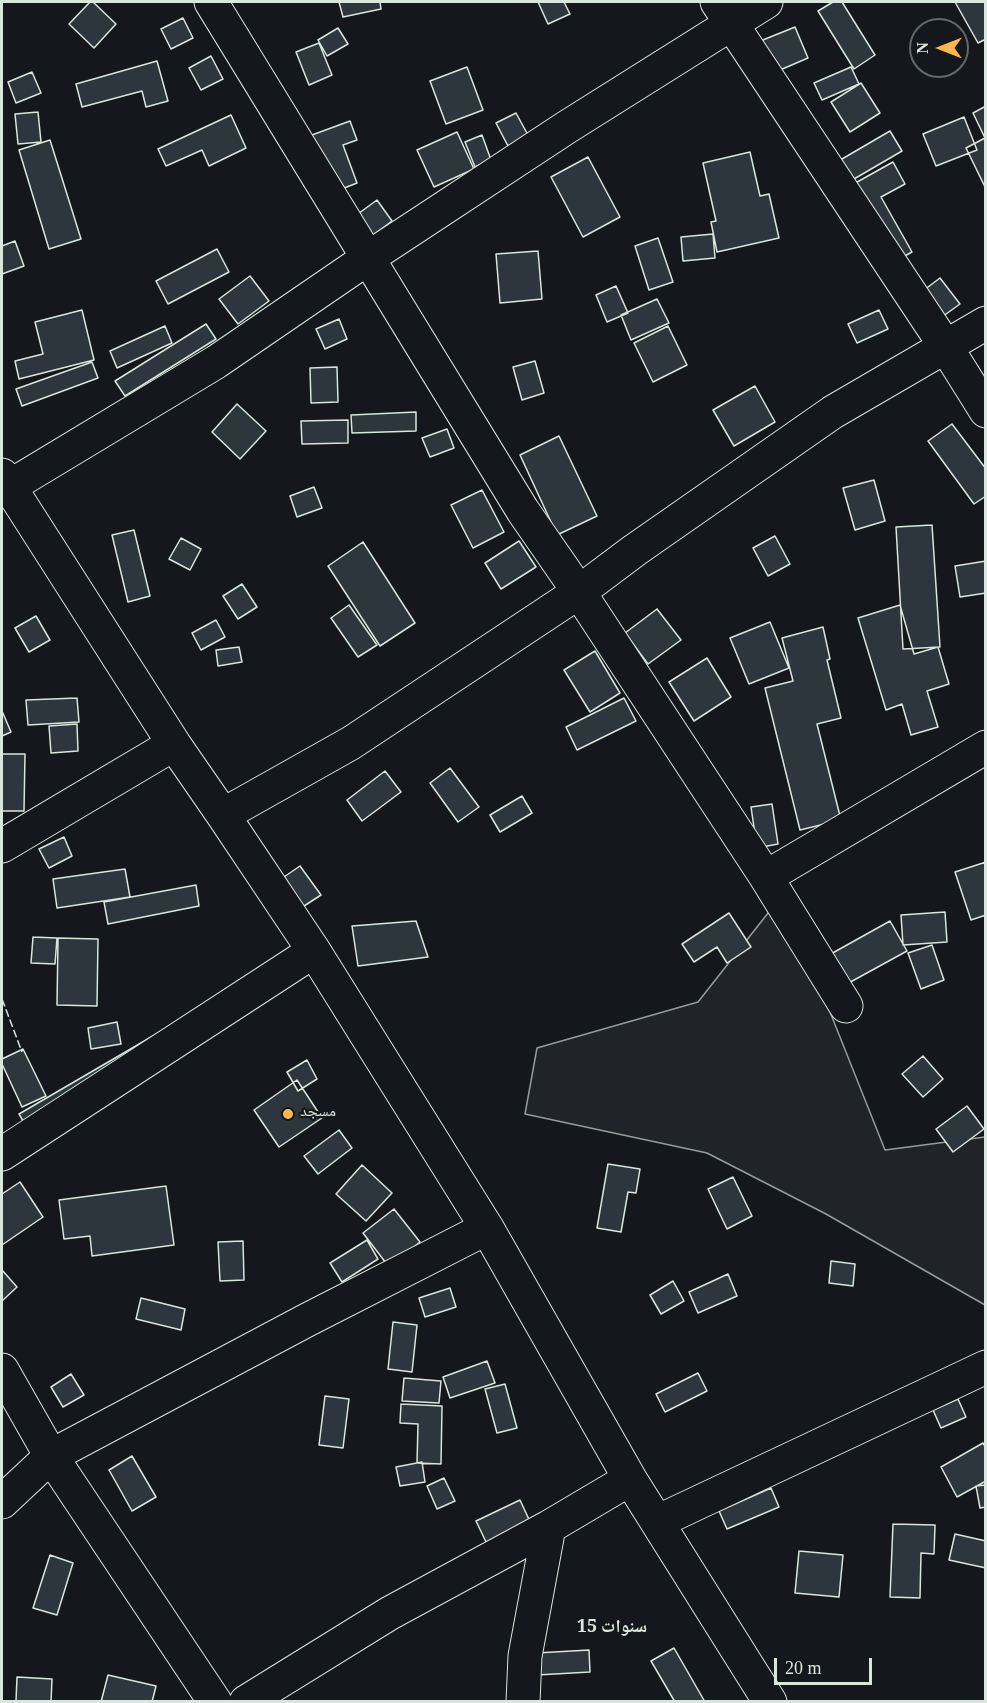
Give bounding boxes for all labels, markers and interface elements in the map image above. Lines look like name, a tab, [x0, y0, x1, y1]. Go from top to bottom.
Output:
north arrow	[909, 18, 969, 78]
text: N	[914, 42, 931, 54]
place label: مسجد	[300, 1104, 336, 1124]
marker: مسجد	[281, 1107, 295, 1121]
district label: 15 سنوات	[577, 1619, 647, 1641]
scale bar	[777, 1646, 874, 1684]
text: 20 m	[785, 1658, 822, 1678]

